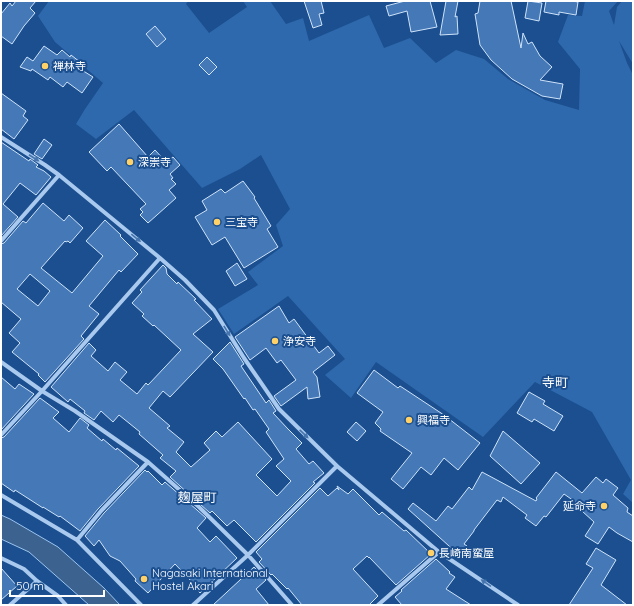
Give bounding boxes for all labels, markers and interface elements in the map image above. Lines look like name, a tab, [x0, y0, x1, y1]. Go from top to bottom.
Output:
place label: 禅林寺	[53, 59, 86, 73]
marker: 禅林寺	[40, 61, 50, 71]
one-way arrow	[29, 154, 39, 162]
place label: 深崇寺	[138, 155, 171, 169]
marker: 深崇寺	[125, 157, 135, 167]
place label: 三宝寺	[225, 215, 258, 229]
marker: 三宝寺	[212, 217, 222, 227]
one-way arrow	[131, 234, 142, 243]
one-way arrow	[223, 325, 230, 337]
place label: 浄安寺	[283, 334, 316, 348]
marker: 浄安寺	[270, 336, 280, 346]
district label: 寺町	[542, 374, 568, 390]
place label: 興福寺	[417, 413, 450, 427]
marker: 興福寺	[404, 415, 414, 425]
one-way arrow	[299, 429, 309, 439]
district label: 麹屋町	[177, 489, 217, 505]
place label: 延命寺	[563, 499, 596, 513]
marker: 延命寺	[599, 501, 609, 511]
place label: 長崎南蛮屋	[439, 546, 494, 560]
marker: 長崎南蛮屋	[426, 548, 436, 558]
place label: Nagasaki International Hostel Akari	[152, 566, 268, 593]
scale bar	[10, 572, 104, 598]
marker: Nagasaki International Hostel Akari	[139, 574, 149, 584]
text: 50 m	[16, 578, 44, 593]
one-way arrow	[481, 579, 491, 587]

